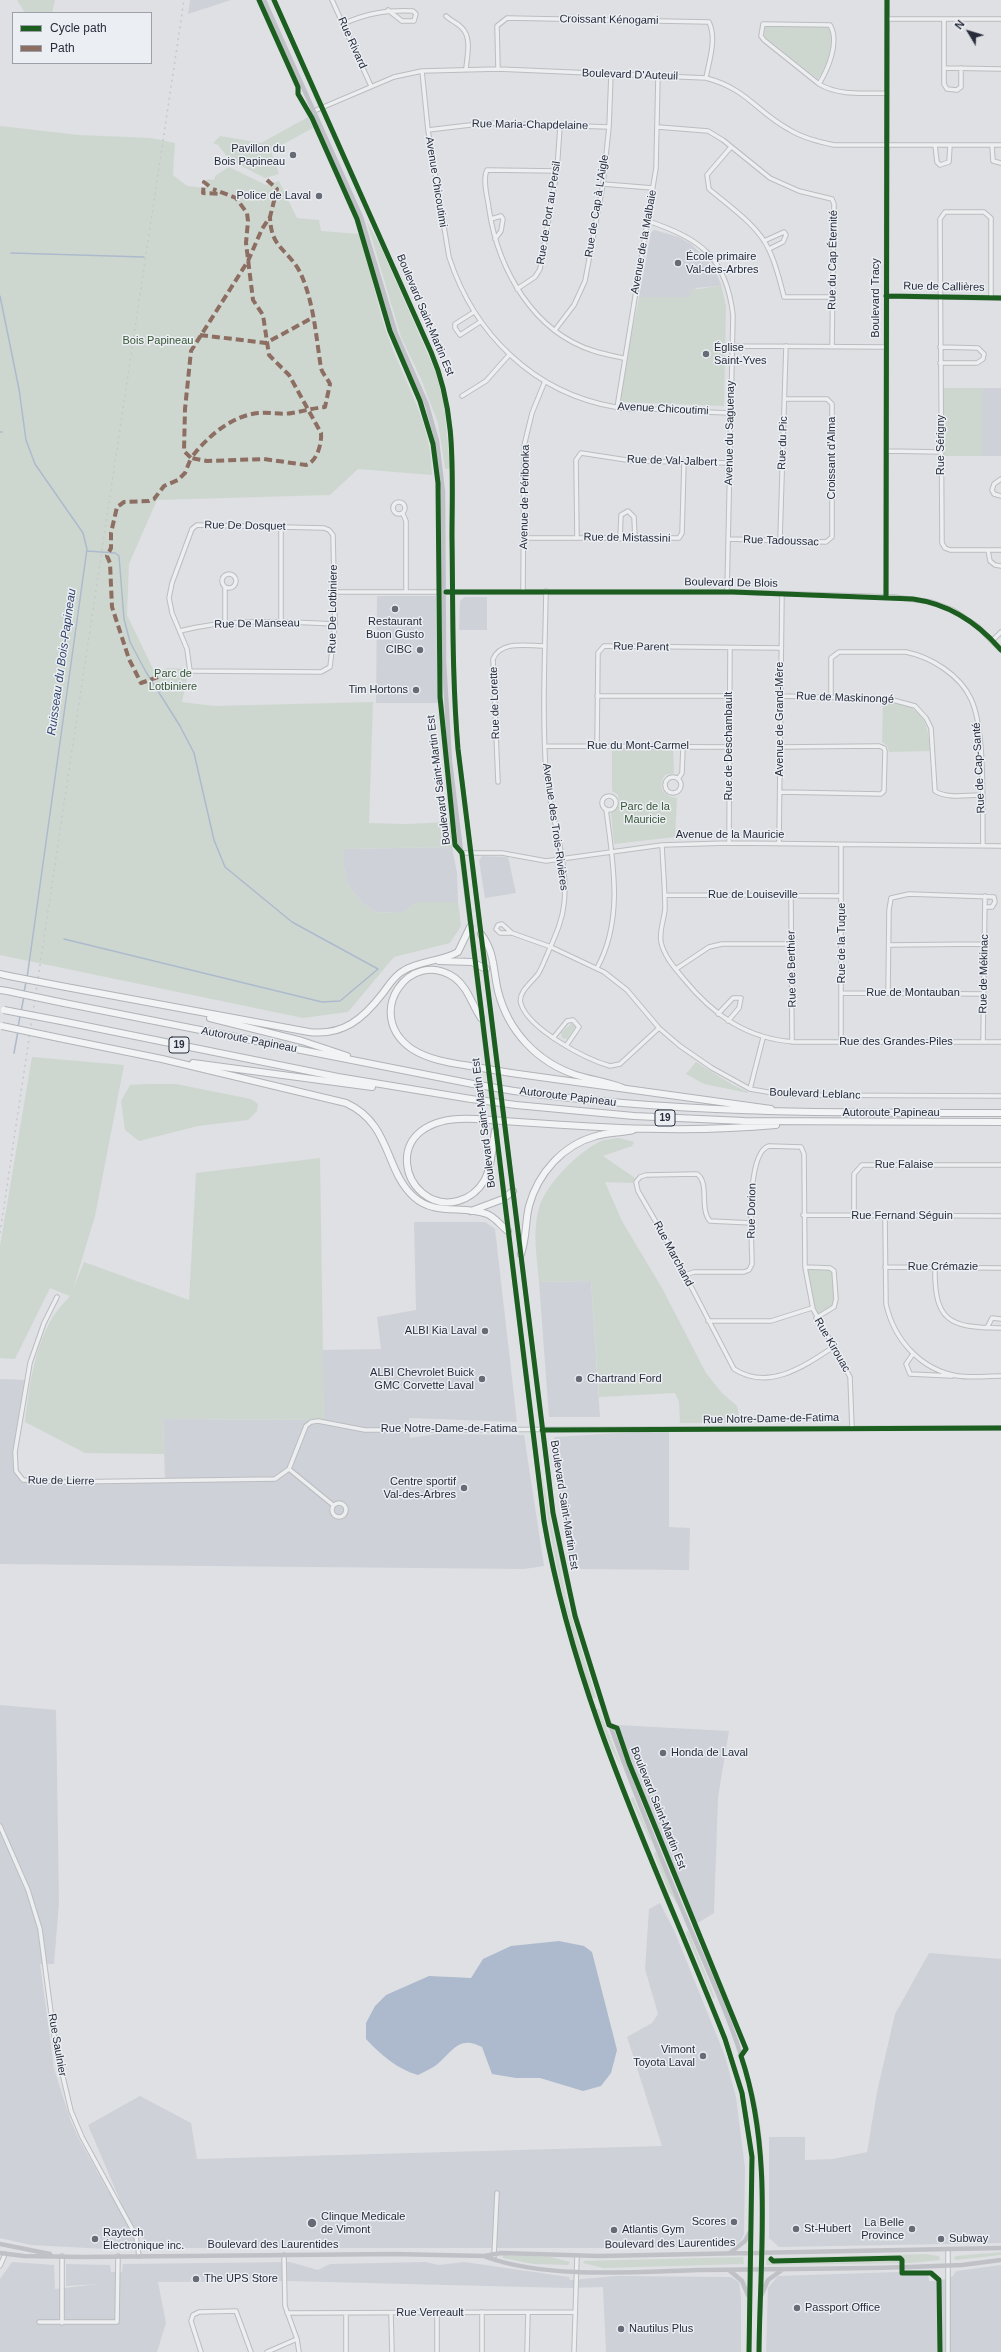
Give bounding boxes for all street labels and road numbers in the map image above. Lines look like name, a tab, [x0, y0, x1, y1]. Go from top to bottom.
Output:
street label: Croissant Kénogami	[559, 13, 659, 27]
street label: Rue Rivard	[335, 15, 369, 71]
street label: Boulevard D'Auteuil	[582, 67, 678, 83]
street label: Rue Maria-Chapdelaine	[472, 117, 588, 133]
street label: Avenue Chicoutimi	[422, 136, 450, 228]
street label: Rue de Cap à L'Aigle	[582, 154, 612, 258]
street label: Rue de Port au Persil	[534, 160, 564, 266]
street label: Avenue de la Malbaie	[628, 189, 660, 295]
street label: Rue du Cap Éternité	[826, 210, 840, 310]
street label: Boulevard Saint-Martin Est	[393, 252, 457, 378]
street label: Boulevard Tracy	[869, 258, 883, 338]
street label: Rue de Callières	[903, 280, 985, 294]
street label: Avenue du Saguenay	[722, 380, 738, 486]
street label: Avenue Chicoutimi	[617, 400, 709, 418]
street label: Rue Sérigny	[934, 415, 948, 475]
street label: Rue du Pic	[775, 416, 791, 470]
street label: Croissant d'Alma	[825, 417, 839, 499]
street label: Avenue de Péribonka	[517, 444, 533, 550]
street label: Rue de Val-Jalbert	[627, 453, 717, 469]
street label: Rue De Dosquet	[204, 519, 286, 533]
street label: Rue de Mistassini	[583, 531, 671, 545]
street label: Rue Tadoussac	[743, 533, 819, 549]
street label: Rue De Lotbiniere	[326, 565, 340, 653]
street label: Boulevard De Blois	[684, 576, 778, 590]
street label: Rue De Manseau	[214, 617, 300, 631]
street label: Rue Parent	[613, 640, 669, 654]
street label: Avenue de Grand-Mère	[773, 662, 787, 776]
street label: Rue de Lorette	[487, 666, 503, 740]
street label: Rue de Maskinongé	[796, 690, 894, 706]
street label: Rue de Deschambault	[722, 692, 736, 800]
street label: Boulevard Saint-Martin Est	[424, 714, 454, 846]
street label: Rue de Cap-Santé	[970, 722, 988, 814]
street label: Rue du Mont-Carmel	[587, 739, 689, 753]
street label: Avenue des Trois-Rivières	[540, 763, 570, 891]
street label: Avenue de la Mauricie	[676, 828, 784, 842]
street label: Rue de Louiseville	[708, 888, 798, 902]
street label: Rue de la Tuque	[835, 903, 849, 983]
street label: Rue de Berthier	[785, 930, 799, 1008]
street label: Rue de Mékinac	[977, 934, 991, 1014]
street label: Rue de Montauban	[866, 986, 960, 1000]
street label: Autoroute Papineau	[200, 1024, 298, 1056]
street label: Rue des Grandes-Piles	[839, 1035, 953, 1049]
road number: 19	[169, 1037, 189, 1053]
street label: Boulevard Saint-Martin Est	[469, 1057, 499, 1189]
street label: Autoroute Papineau	[519, 1085, 617, 1109]
street label: Boulevard Leblanc	[769, 1086, 861, 1102]
street label: Autoroute Papineau	[842, 1106, 940, 1120]
road number: 19	[655, 1110, 675, 1126]
street label: Rue Falaise	[875, 1158, 933, 1172]
street label: Rue Dorion	[745, 1183, 759, 1239]
street label: Rue Fernand Séguin	[851, 1209, 953, 1223]
street label: Rue Marchand	[650, 1219, 696, 1289]
street label: Rue Crémazie	[908, 1260, 978, 1274]
street label: Rue Kirouac	[811, 1315, 853, 1375]
street label: Rue Notre-Dame-de-Fatima	[703, 1411, 839, 1427]
street label: Rue Notre-Dame-de-Fatima	[381, 1422, 517, 1436]
street label: Boulevard Saint-Martin Est	[547, 1439, 581, 1571]
street label: Rue de Lierre	[28, 1474, 94, 1488]
street label: Boulevard Saint-Martin Est	[627, 1745, 689, 1871]
street label: Rue Saulnier	[45, 2013, 69, 2077]
street label: Boulevard des Laurentides	[604, 2236, 736, 2252]
street label: Boulevard des Laurentides	[208, 2238, 338, 2252]
street label: Rue Verreault	[396, 2306, 464, 2320]

